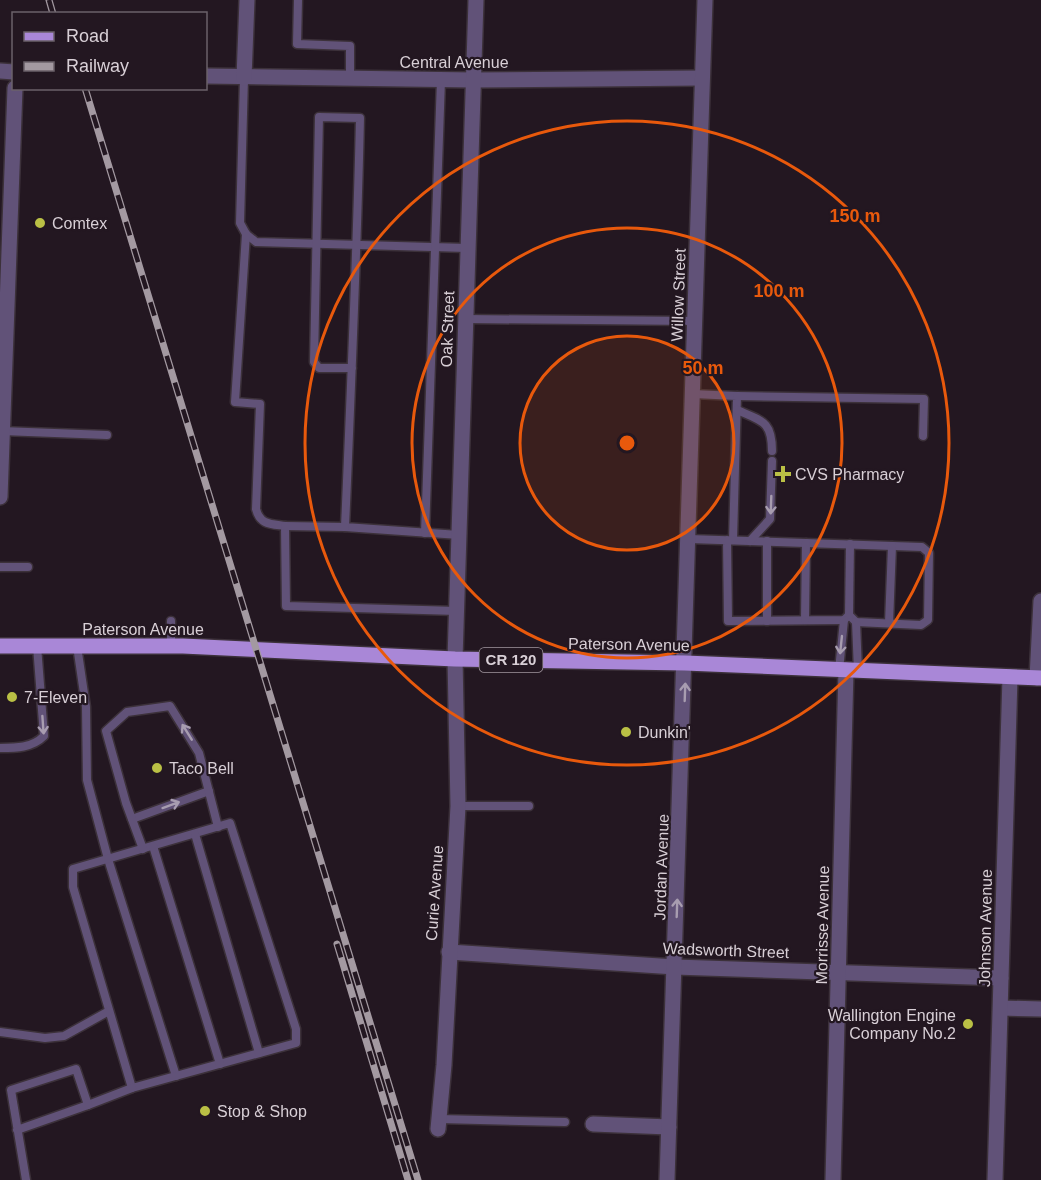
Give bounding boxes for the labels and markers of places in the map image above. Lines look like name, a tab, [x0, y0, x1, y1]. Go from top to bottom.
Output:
place label: Comtex	[52, 215, 107, 232]
marker: Comtex	[33, 216, 47, 230]
centre of rings	[617, 433, 637, 453]
place label: CVS Pharmacy	[795, 466, 904, 483]
marker: CVS Pharmacy	[776, 467, 790, 481]
place label: 7-Eleven	[24, 689, 87, 706]
marker: 7-Eleven	[5, 690, 19, 704]
place label: Dunkin'	[638, 724, 691, 741]
marker: Dunkin'	[619, 725, 633, 739]
place label: Taco Bell	[169, 760, 234, 777]
marker: Taco Bell	[150, 761, 164, 775]
place label: Wallington Engine Company No.2	[828, 1007, 956, 1042]
marker: Wallington Engine Company No.2	[961, 1017, 975, 1031]
place label: Stop & Shop	[217, 1103, 307, 1120]
marker: Stop & Shop	[198, 1104, 212, 1118]

